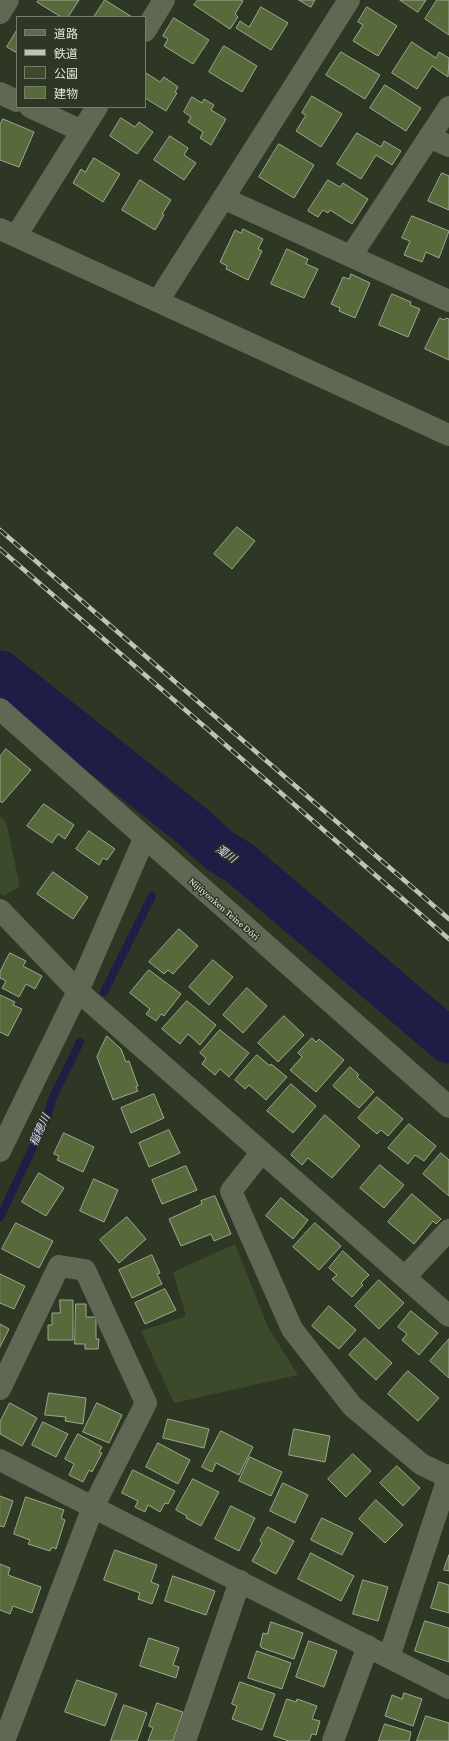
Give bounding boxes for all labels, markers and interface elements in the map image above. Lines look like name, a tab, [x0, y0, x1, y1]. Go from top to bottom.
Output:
legend	[16, 16, 146, 108]
text: 道路	[54, 27, 78, 41]
text: 鉄道	[54, 47, 78, 61]
text: 公園	[54, 67, 78, 81]
text: 建物	[54, 87, 78, 101]
water label: 濁川	[213, 842, 239, 866]
street label: Nijūyonken Teine Dōri	[186, 875, 262, 943]
water label: 稲穂川	[27, 1112, 53, 1148]

